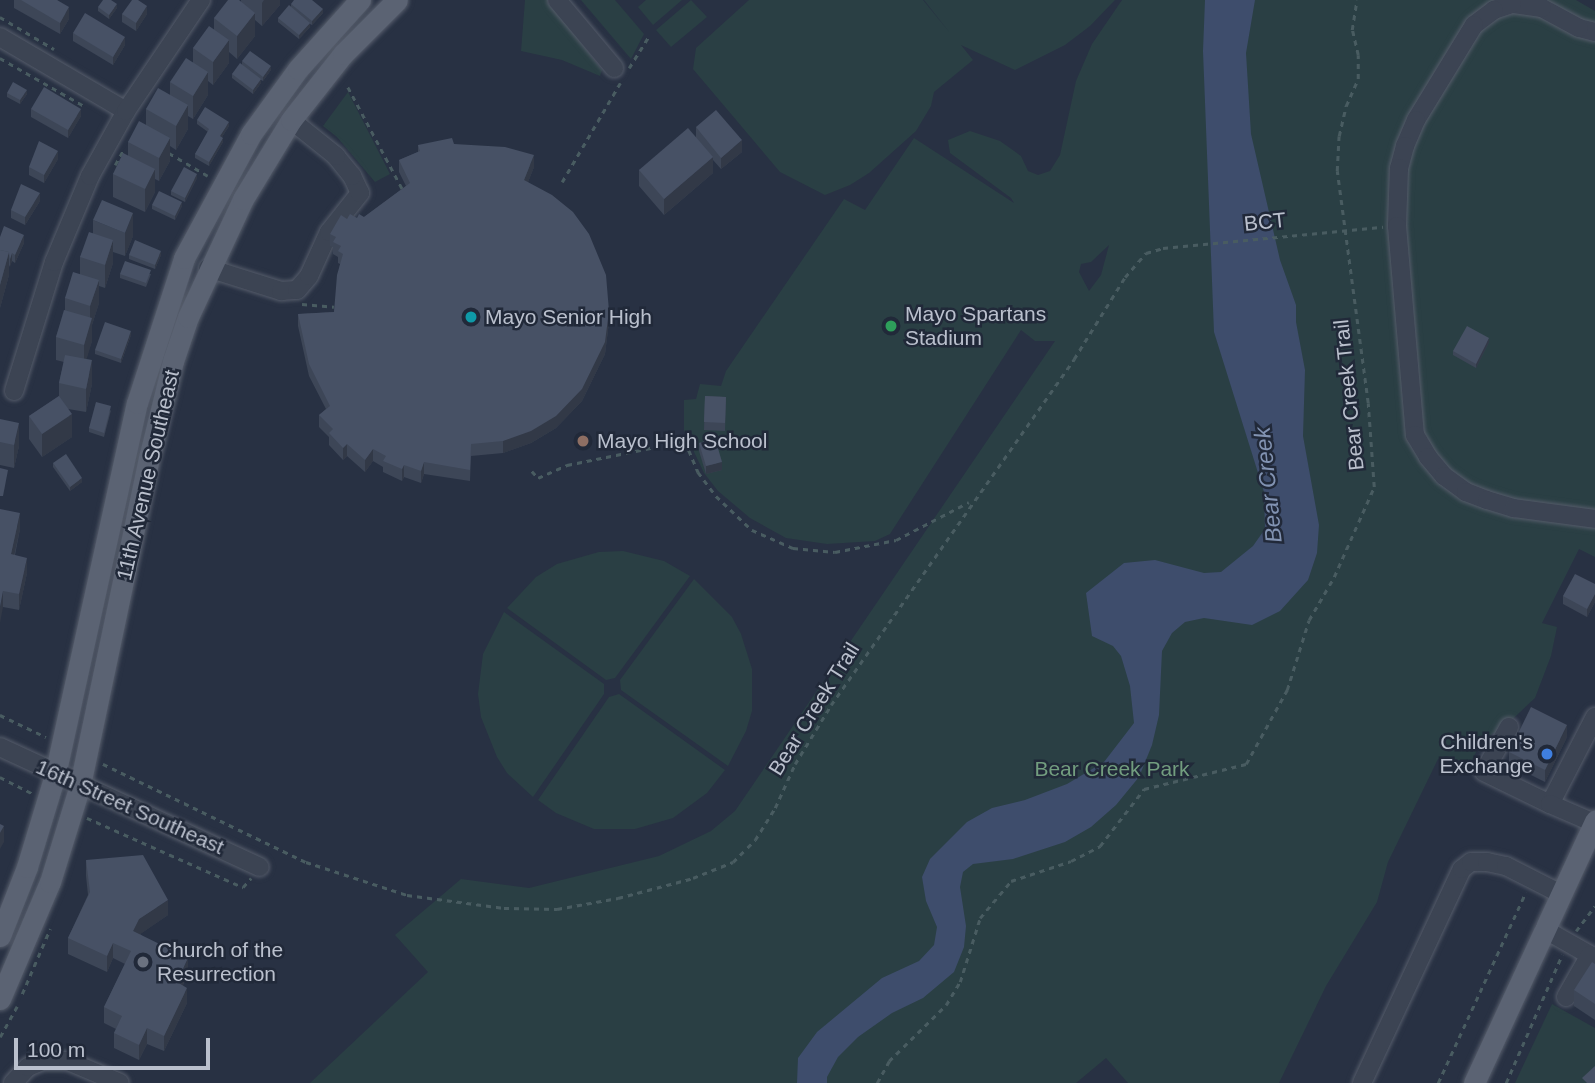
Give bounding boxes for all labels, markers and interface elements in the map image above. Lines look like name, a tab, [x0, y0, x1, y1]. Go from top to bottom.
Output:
street label: BCT	[1243, 207, 1287, 237]
place label: Mayo Spartans Stadium	[905, 301, 1046, 351]
place label: Mayo Senior High	[485, 304, 652, 330]
marker: Mayo Senior High	[463, 309, 479, 325]
marker: Mayo Spartans Stadium	[883, 318, 899, 334]
street label: Bear Creek Trail	[1329, 318, 1369, 472]
street label: 11th Avenue Southeast	[111, 367, 185, 583]
water label: Bear Creek	[1248, 426, 1288, 544]
place label: Mayo High School	[597, 428, 767, 454]
marker: Mayo High School	[575, 433, 591, 449]
street label: Bear Creek Trail	[763, 638, 865, 780]
place label: Children's Exchange	[1440, 729, 1533, 779]
marker: Children's Exchange	[1539, 746, 1555, 762]
street label: 16th Street Southeast	[32, 754, 228, 860]
park label: Bear Creek Park	[1034, 756, 1190, 782]
place label: Church of the Resurrection	[157, 937, 283, 987]
marker: Church of the Resurrection	[135, 954, 151, 970]
scale bar	[18, 1024, 214, 1068]
text: 100 m	[27, 1038, 85, 1061]

